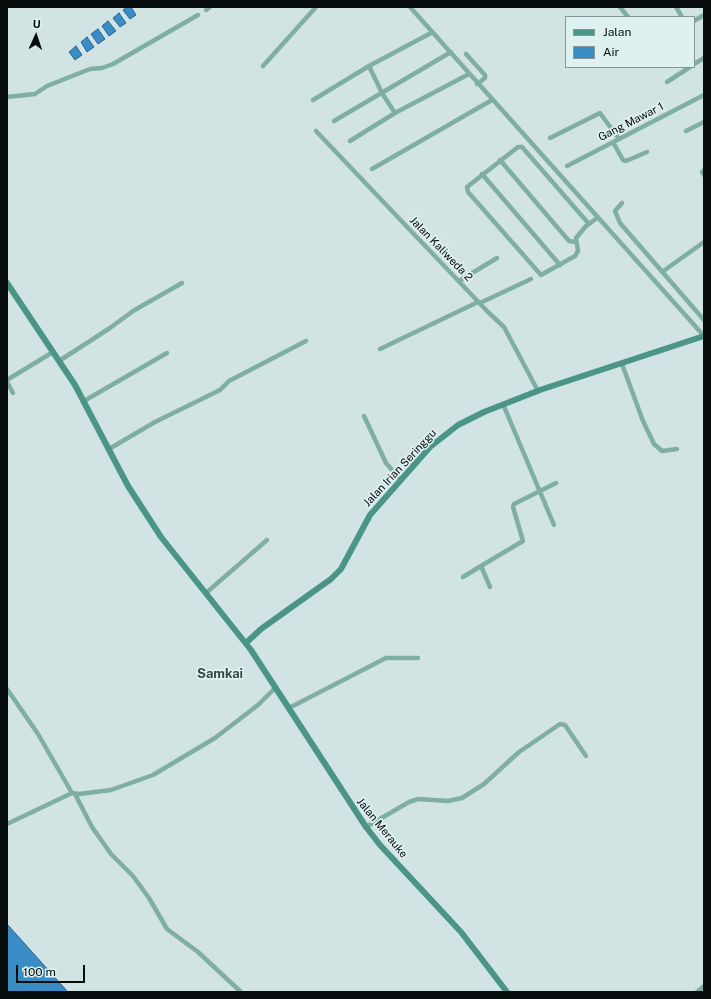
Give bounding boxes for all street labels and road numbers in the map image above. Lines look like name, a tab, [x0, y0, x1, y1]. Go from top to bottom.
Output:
street label: Gang Mawar 1	[596, 100, 666, 144]
street label: Jalan Kaliweda 2	[407, 214, 475, 284]
street label: Jalan Irian Seringgu	[361, 427, 439, 509]
street label: Jalan Merauke	[354, 795, 410, 861]

